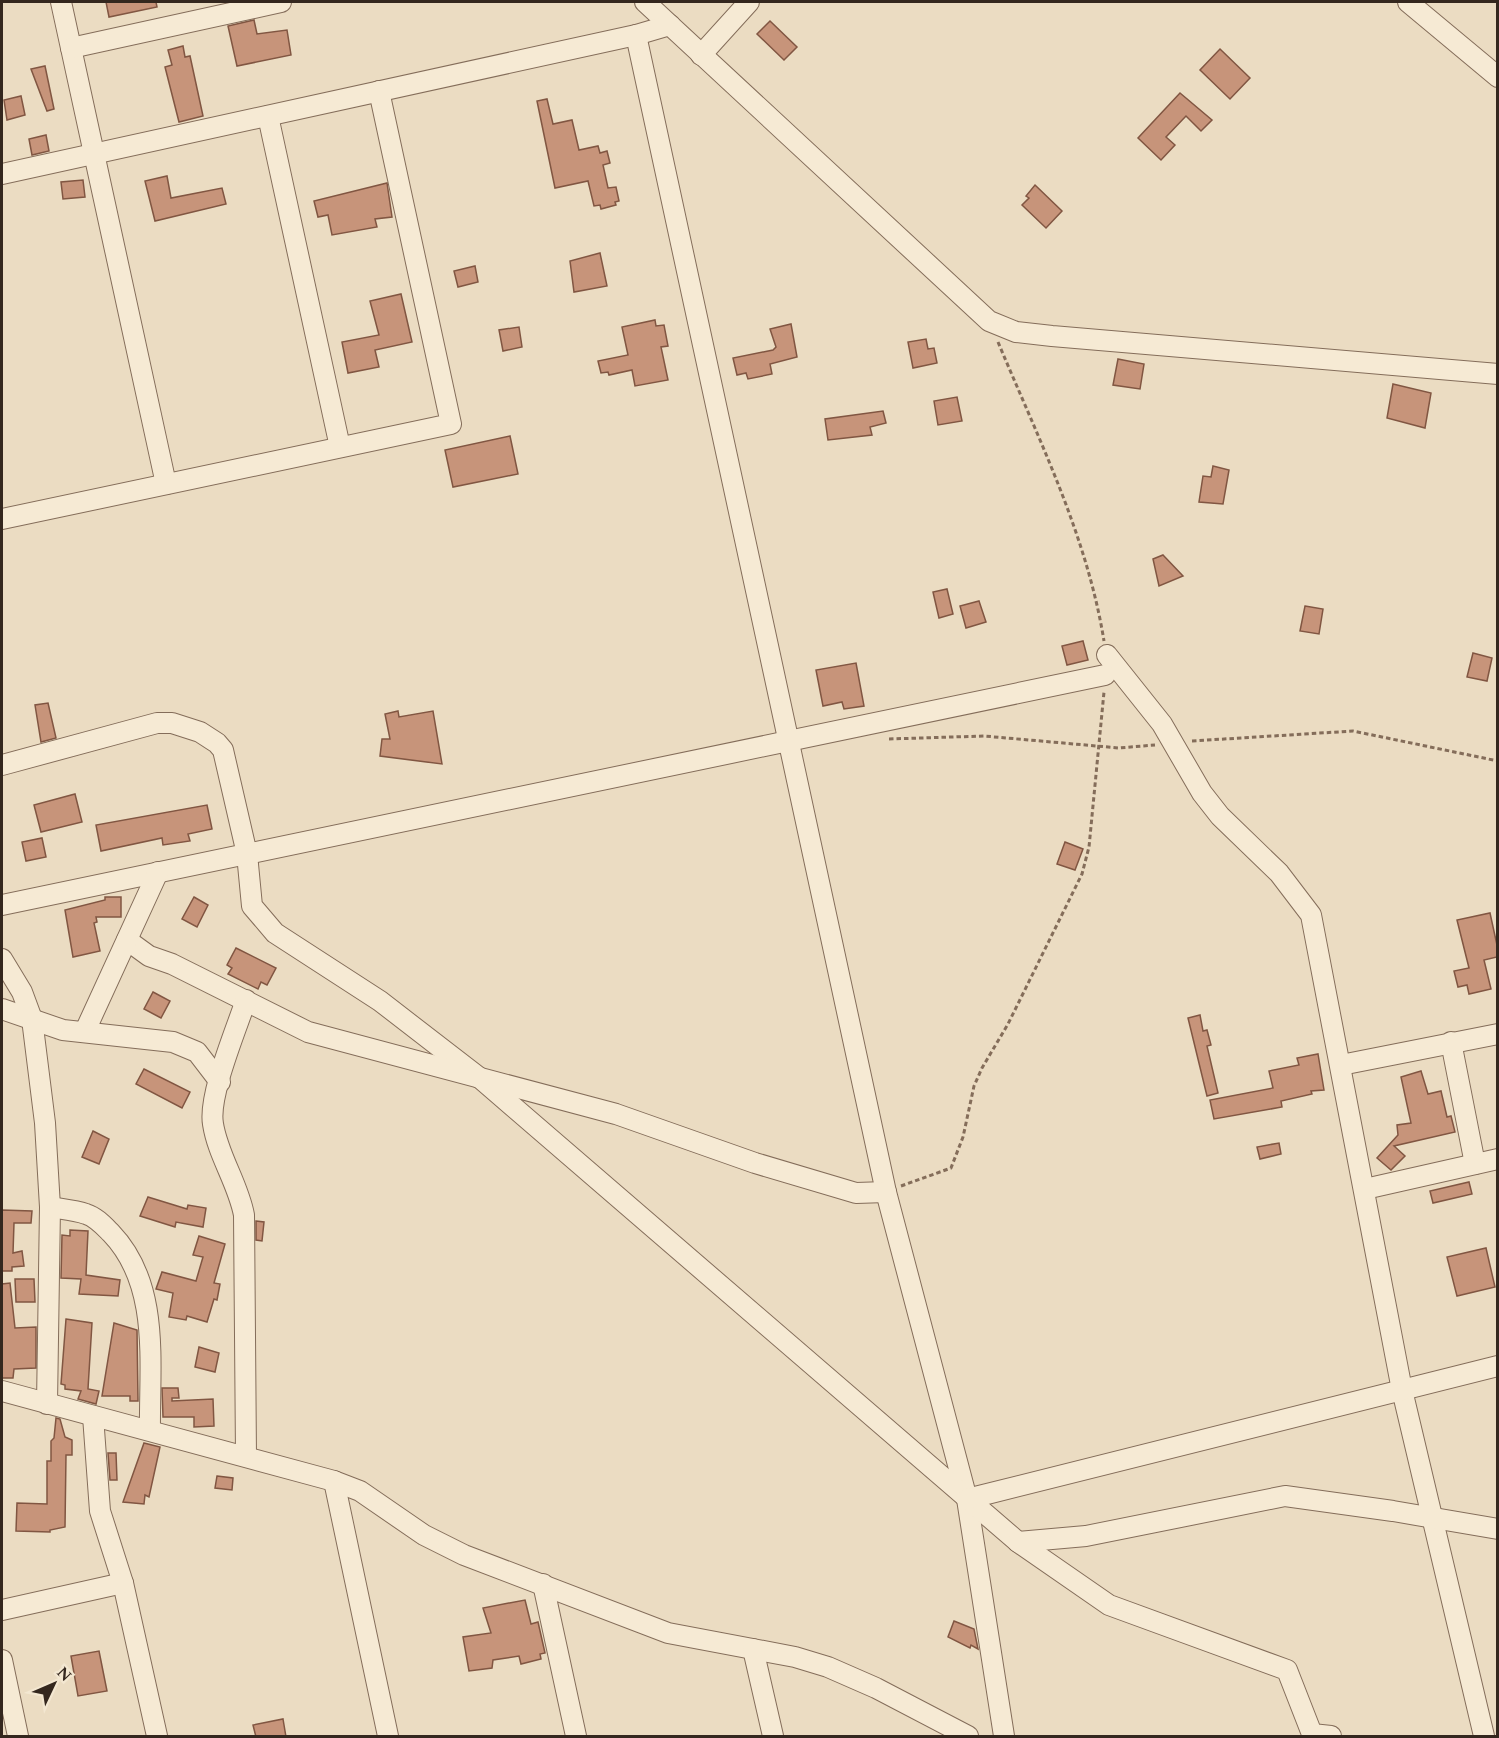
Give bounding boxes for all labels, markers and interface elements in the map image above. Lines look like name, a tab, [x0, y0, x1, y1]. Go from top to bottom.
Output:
north arrow	[24, 1654, 84, 1714]
text: N	[51, 1661, 77, 1687]

